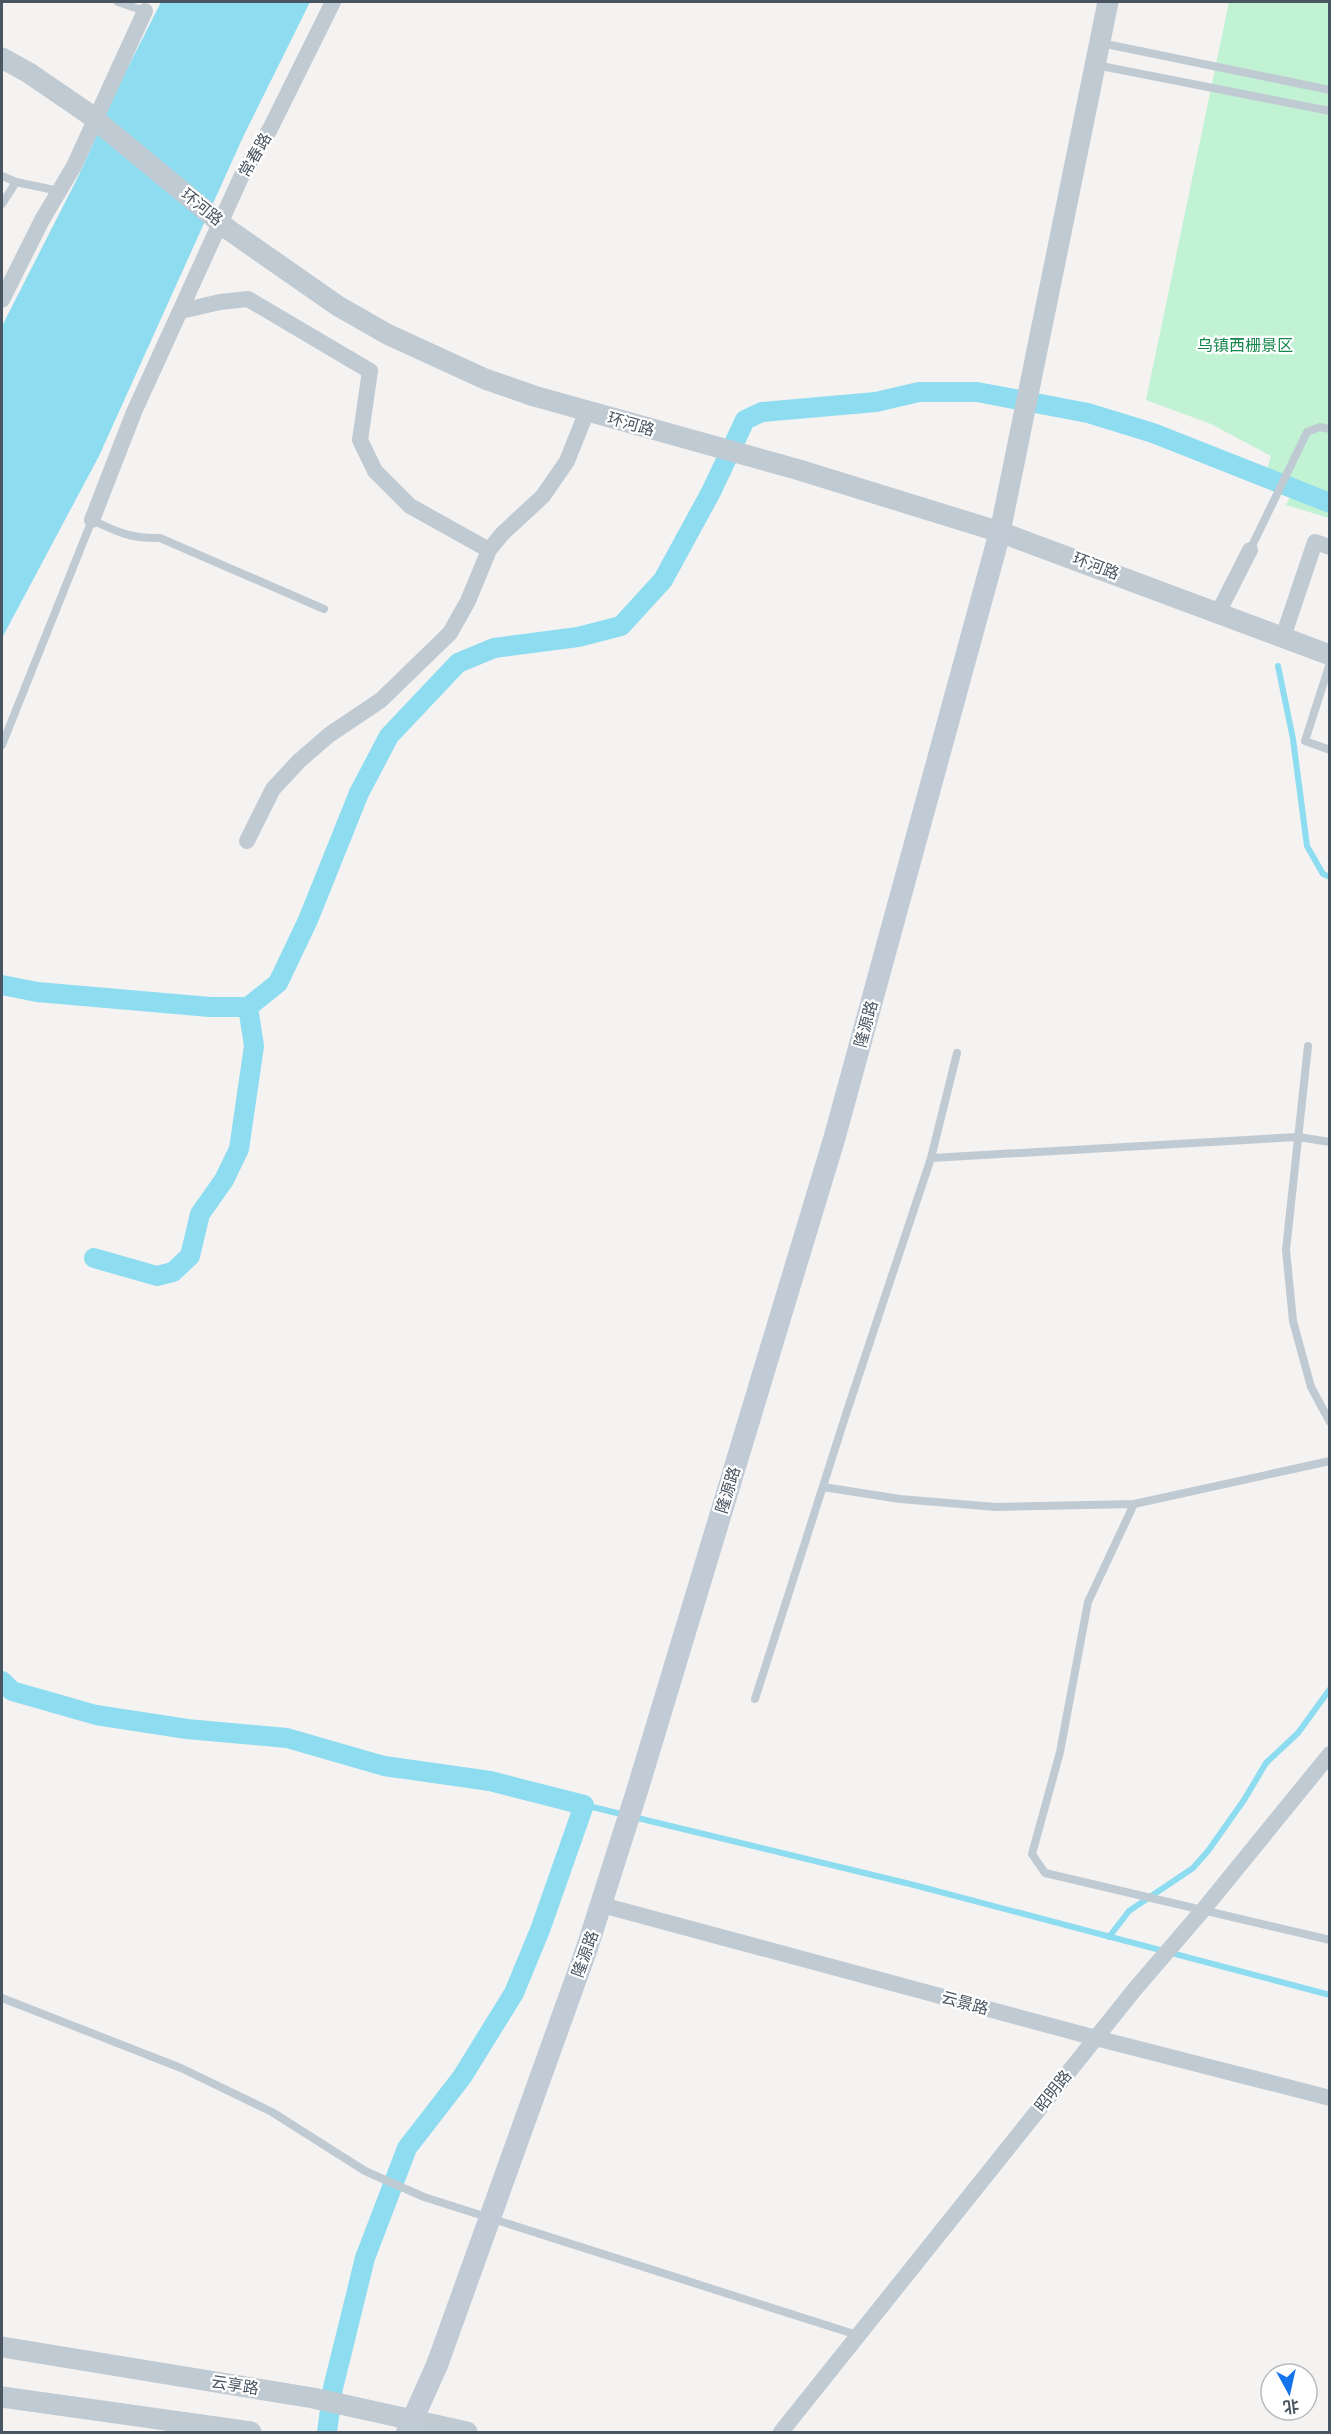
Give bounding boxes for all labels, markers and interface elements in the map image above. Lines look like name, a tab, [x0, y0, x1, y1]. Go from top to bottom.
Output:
street label: 常春路	[235, 129, 275, 181]
street label: 环河路	[177, 185, 227, 229]
park label: 乌镇西栅景区	[1197, 336, 1293, 355]
street label: 环河路	[605, 408, 657, 440]
street label: 环河路	[1070, 549, 1122, 583]
street label: 隆源路	[851, 998, 881, 1050]
street label: 隆源路	[712, 1464, 744, 1516]
street label: 隆源路	[568, 1928, 602, 1980]
street label: 云景路	[939, 1988, 991, 2018]
street label: 昭明路	[1031, 2066, 1075, 2116]
north arrow	[1259, 2362, 1319, 2422]
street label: 云享路	[210, 2372, 260, 2398]
text: 北	[1282, 2396, 1300, 2417]

